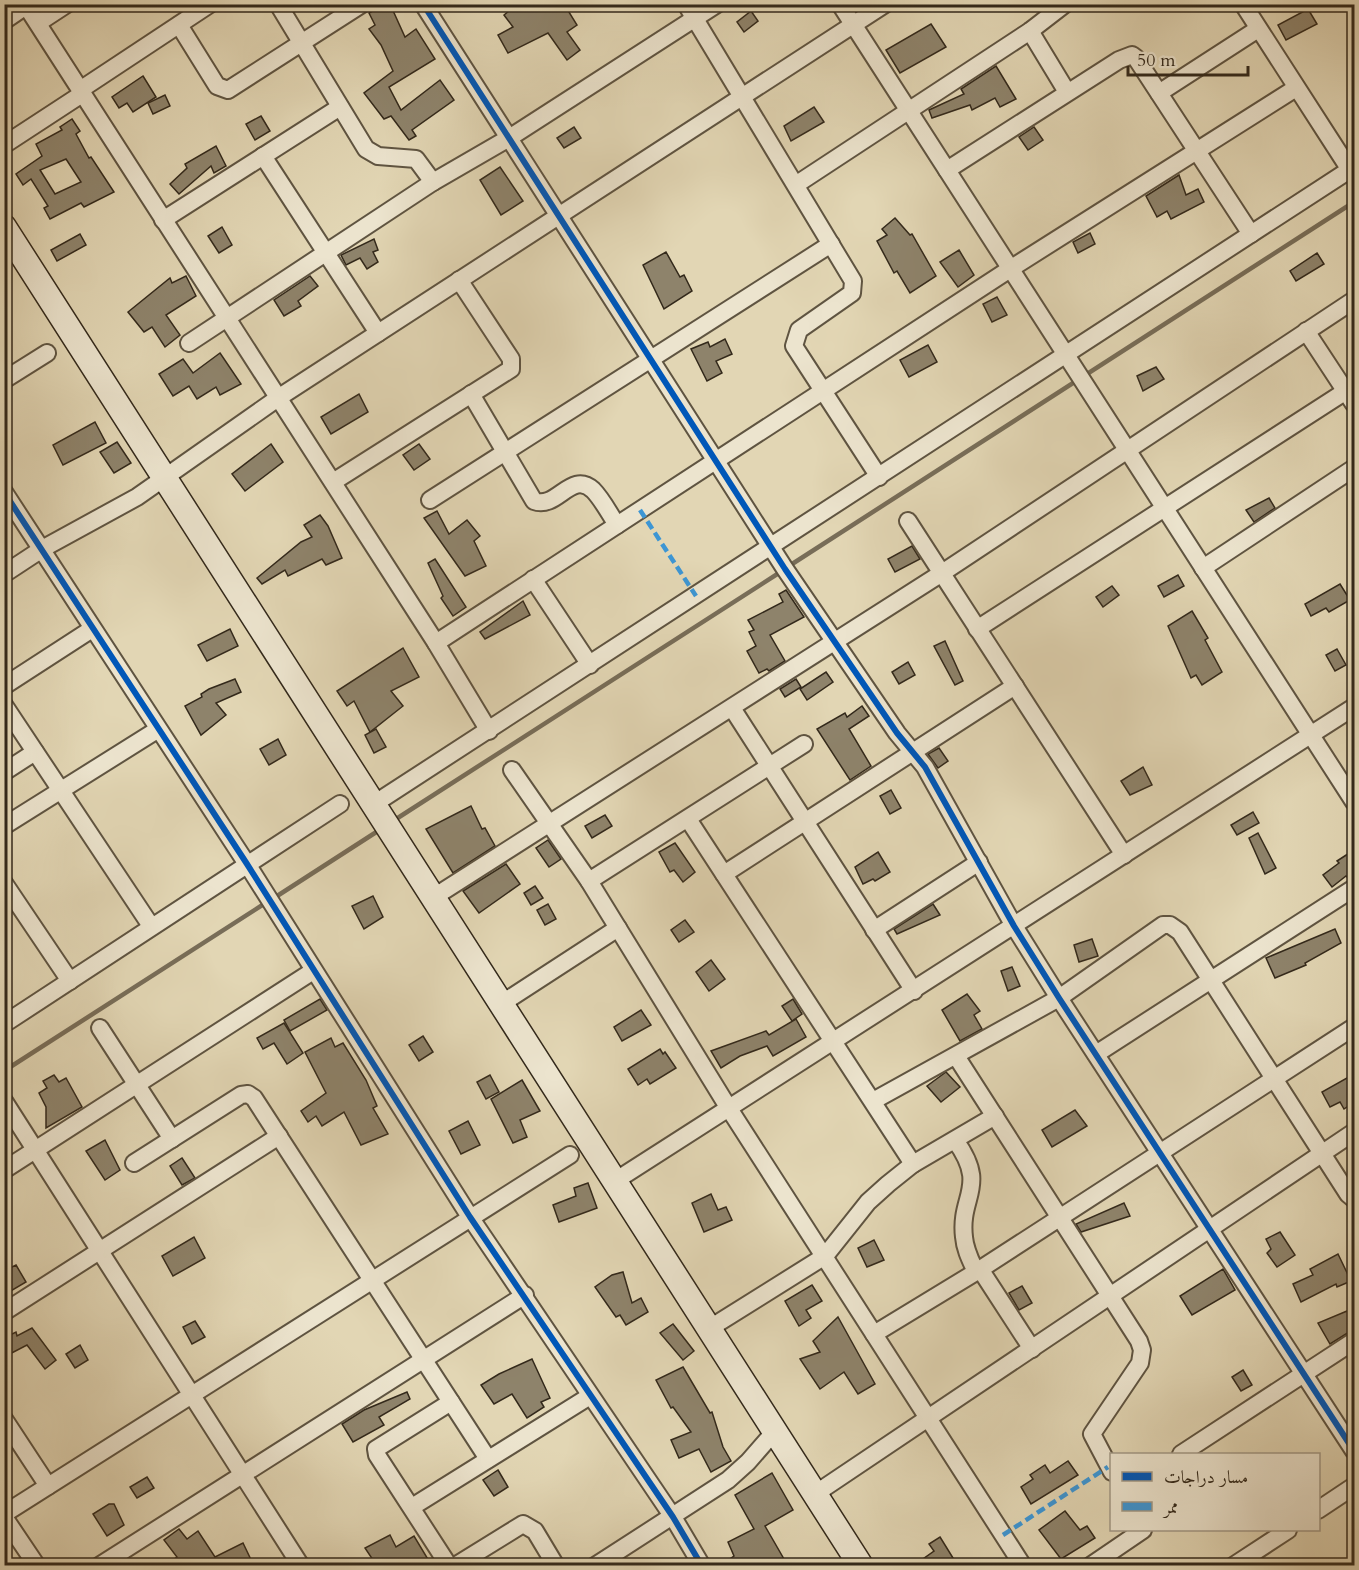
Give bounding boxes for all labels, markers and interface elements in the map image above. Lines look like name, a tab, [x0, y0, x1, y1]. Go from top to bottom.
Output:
scale bar	[1128, 39, 1248, 77]
text: 50 m	[1137, 48, 1176, 73]
legend	[1110, 1453, 1320, 1531]
text: مسار دراجات	[1164, 1465, 1248, 1490]
text: ممر	[1162, 1495, 1178, 1520]

